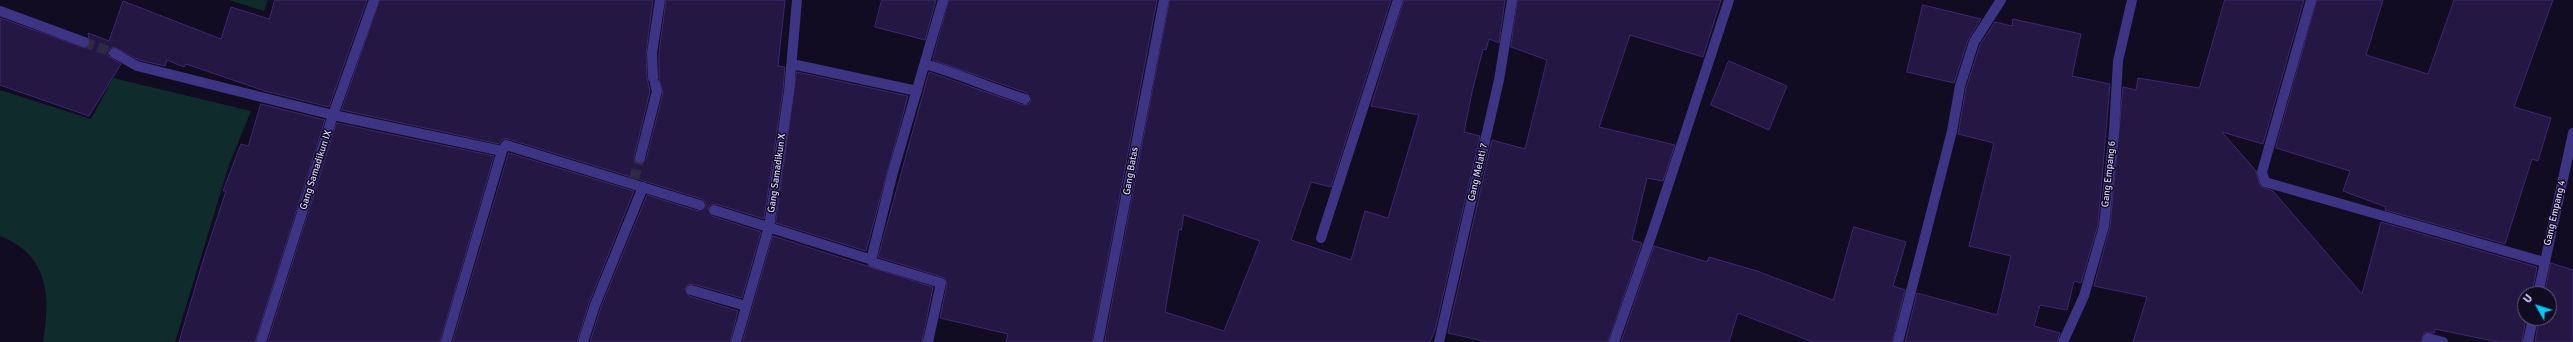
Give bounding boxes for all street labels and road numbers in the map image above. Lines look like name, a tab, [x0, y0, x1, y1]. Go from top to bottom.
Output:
street label: Gang Samadikun IX	[297, 129, 335, 211]
street label: Gang Samadikun X	[765, 133, 789, 213]
street label: Gang Empang 6	[2100, 140, 2118, 208]
street label: Gang Melati 7	[1465, 142, 1491, 202]
street label: Gang Batas	[1121, 146, 1141, 196]
street label: Gang Empang 4	[2542, 179, 2568, 247]

